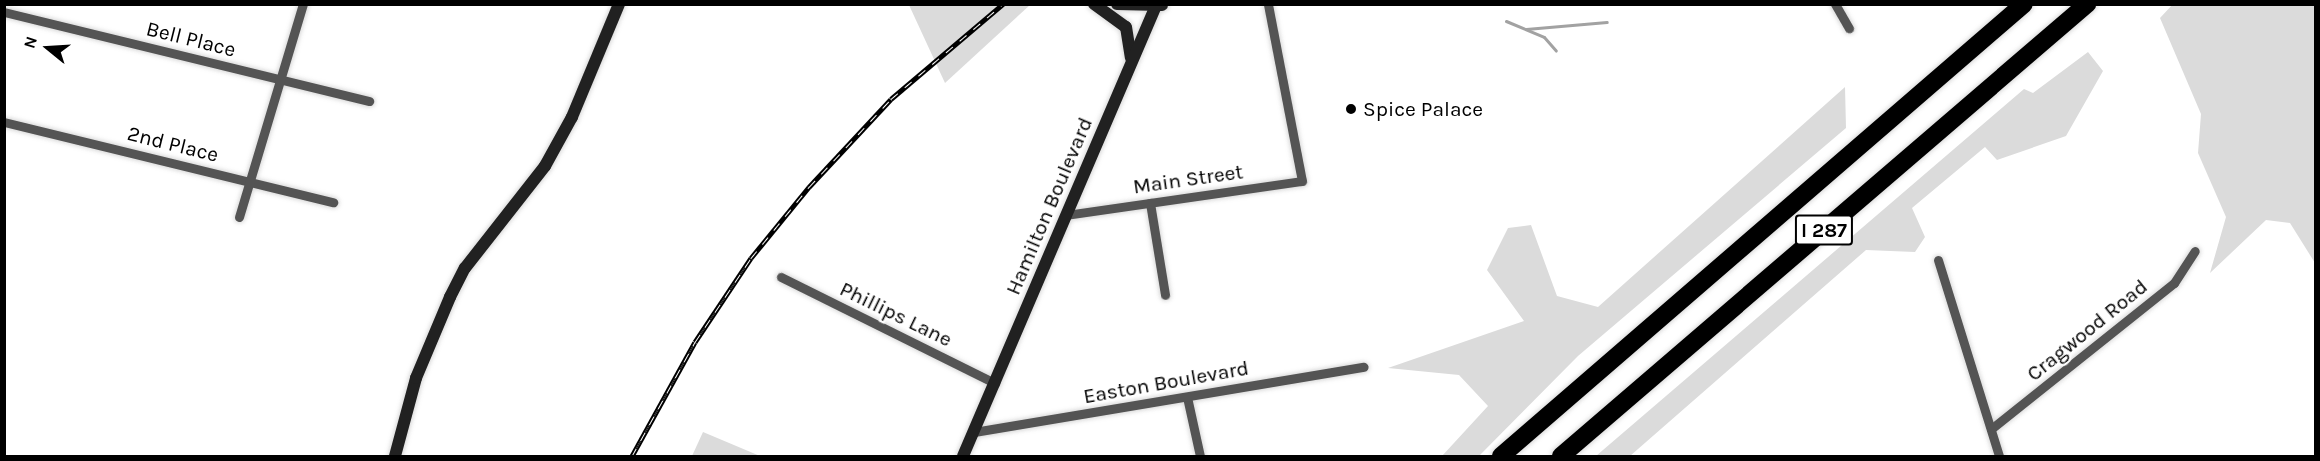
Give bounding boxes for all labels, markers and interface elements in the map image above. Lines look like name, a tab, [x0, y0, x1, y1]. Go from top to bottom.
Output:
street label: Bell Place	[144, 16, 238, 62]
north arrow	[18, 18, 78, 78]
text: N	[20, 34, 41, 51]
place label: Spice Palace	[1363, 96, 1483, 122]
marker: Spice Palace	[1344, 102, 1358, 116]
street label: Hamilton Boulevard	[1000, 113, 1098, 299]
street label: 2nd Place	[125, 121, 221, 167]
street label: Main Street	[1131, 159, 1245, 199]
road number: I 287	[1794, 213, 1854, 247]
street label: Cragwood Road	[2022, 274, 2152, 386]
street label: Phillips Lane	[836, 276, 956, 352]
street label: Easton Boulevard	[1081, 355, 1251, 409]

